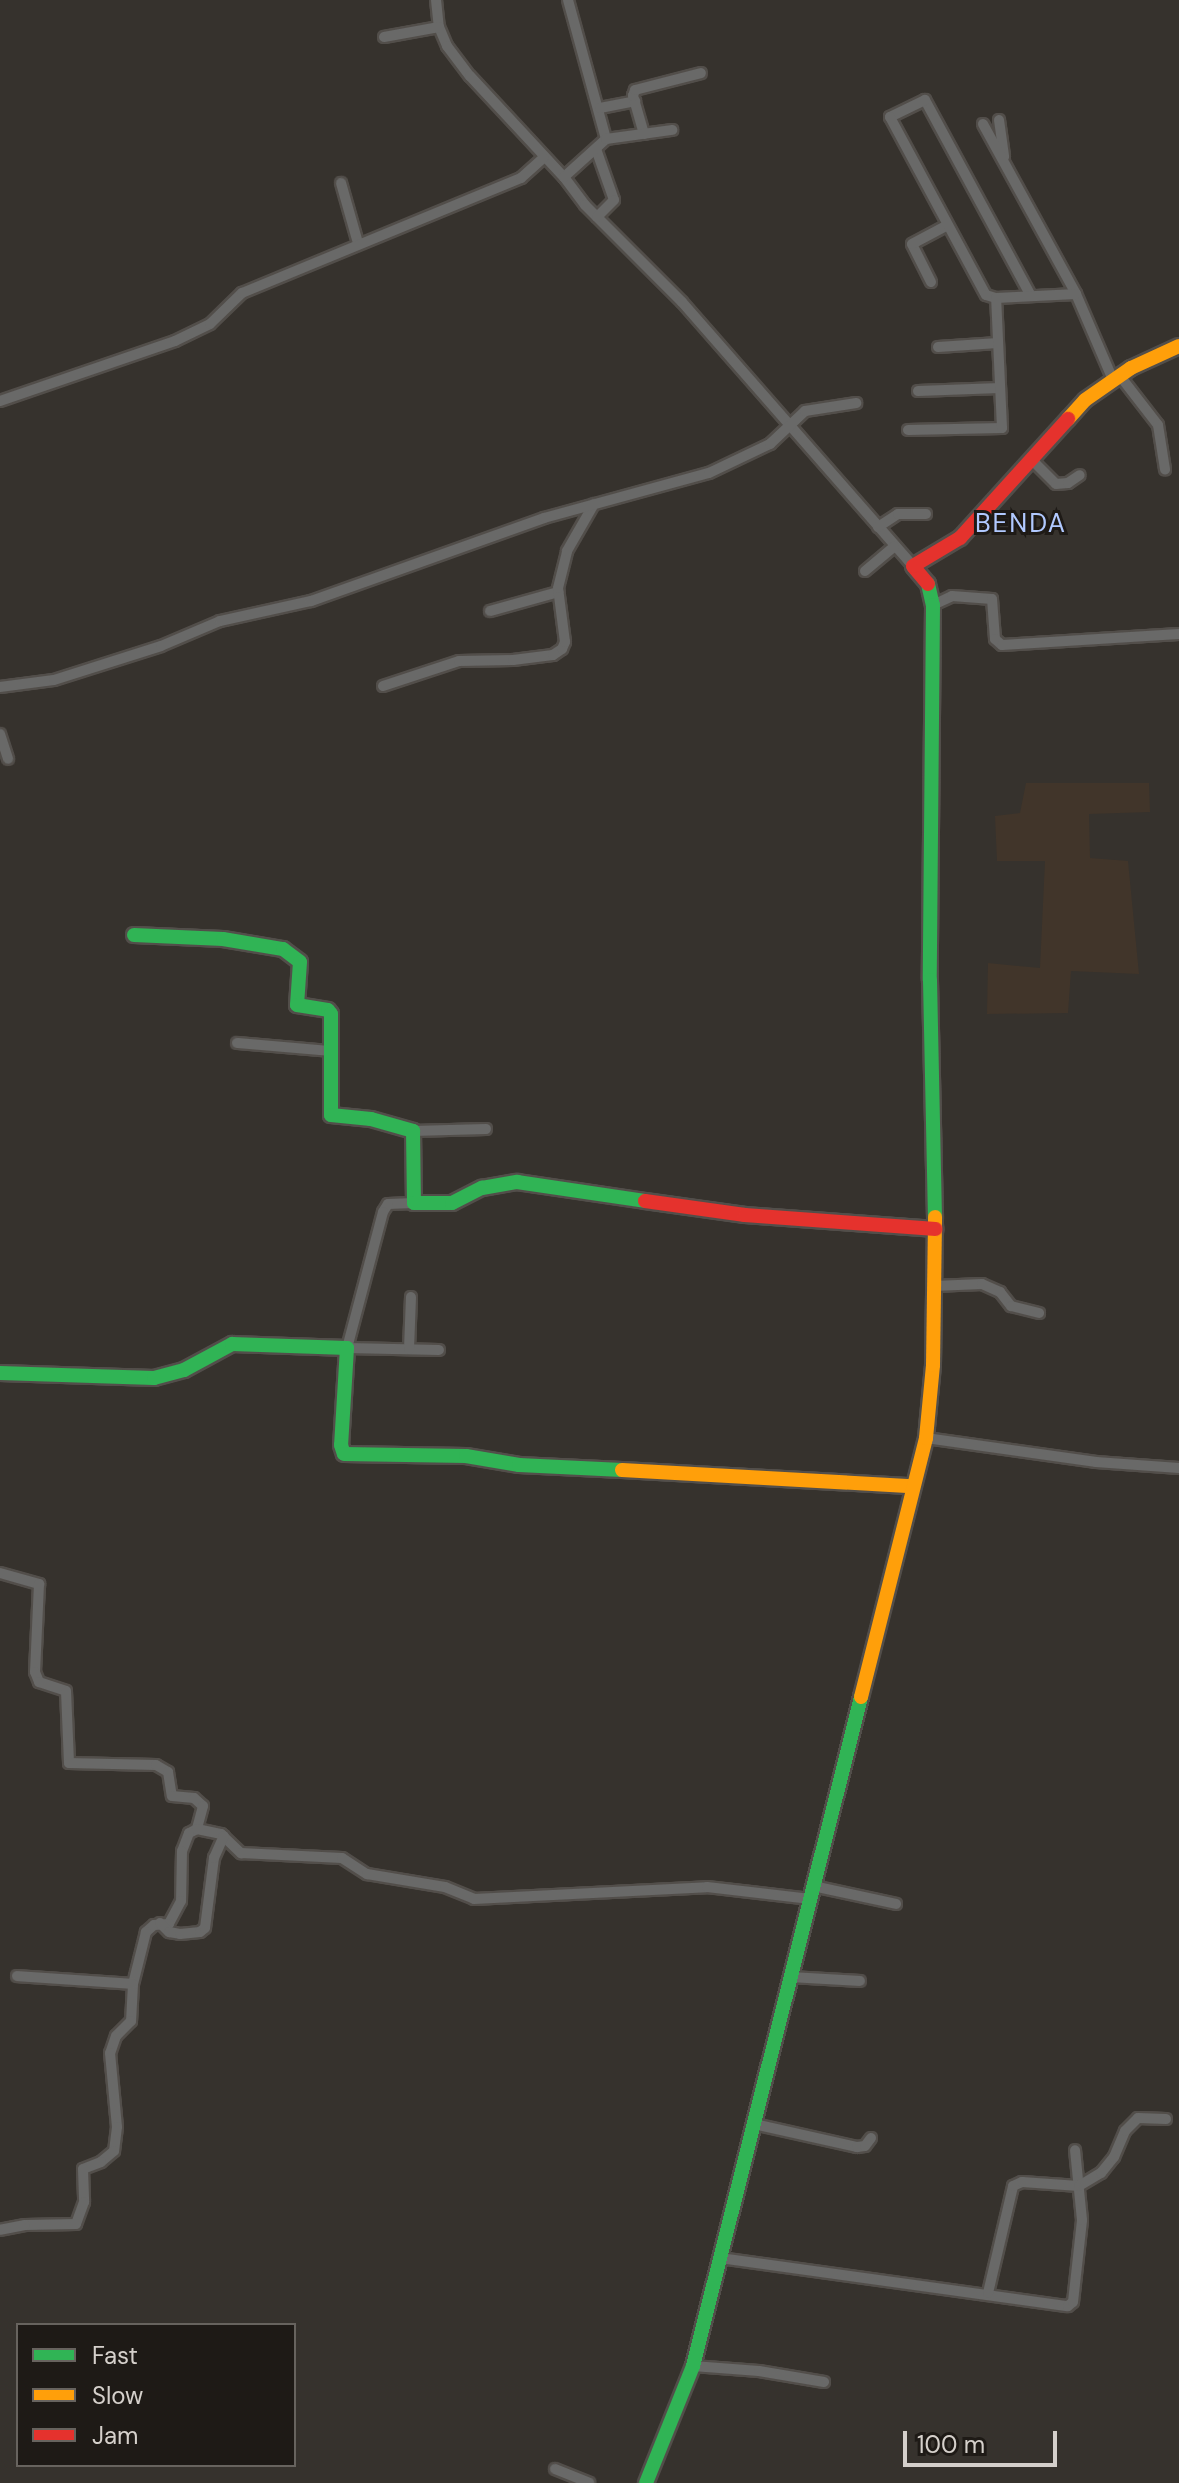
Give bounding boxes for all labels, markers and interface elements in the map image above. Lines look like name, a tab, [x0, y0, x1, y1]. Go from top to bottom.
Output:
district label: BENDA	[975, 508, 1067, 540]
legend	[16, 2323, 296, 2467]
text: Fast	[92, 2340, 138, 2371]
text: Slow	[92, 2380, 143, 2411]
scale bar	[907, 2415, 1061, 2465]
text: Jam	[92, 2420, 138, 2451]
text: 100 m	[917, 2429, 985, 2460]

